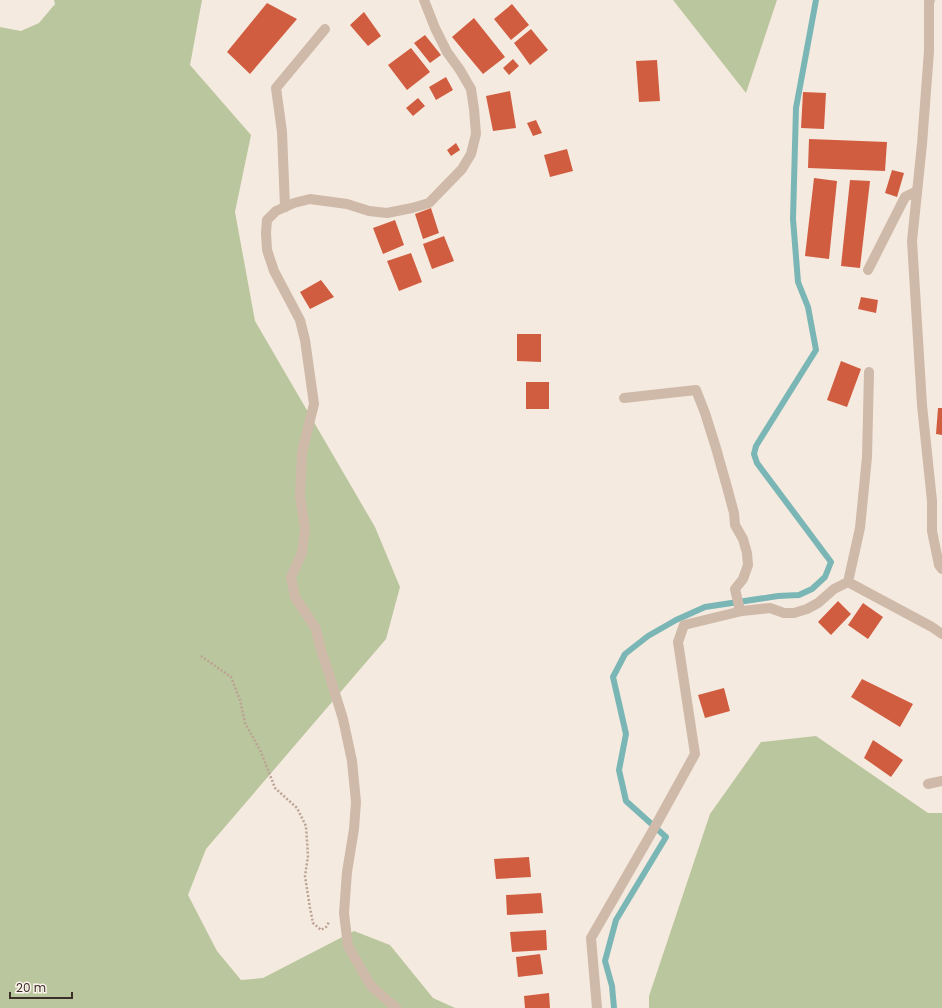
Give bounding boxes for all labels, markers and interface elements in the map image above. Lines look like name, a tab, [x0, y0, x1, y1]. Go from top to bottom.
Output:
scale bar	[10, 974, 72, 1000]
text: 20 m	[16, 979, 46, 996]

